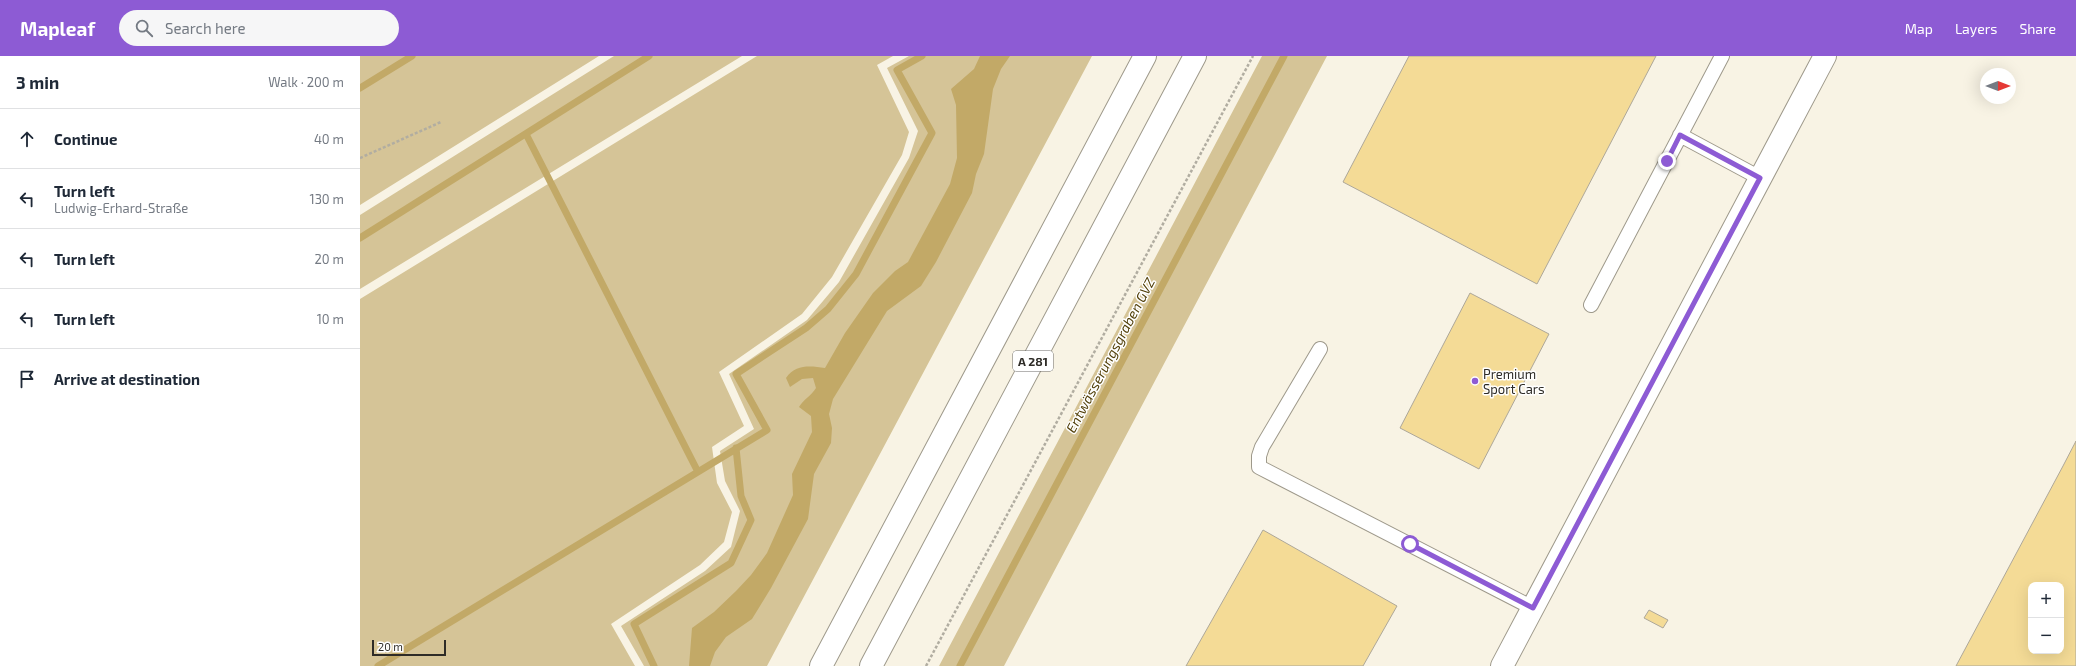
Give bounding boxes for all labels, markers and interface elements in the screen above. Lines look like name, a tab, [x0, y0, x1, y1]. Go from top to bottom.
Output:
search box	[119, 10, 399, 46]
text: Mapleaf	[20, 17, 95, 40]
icon: search	[133, 17, 155, 39]
text: Search here	[165, 19, 246, 37]
text: Map	[1905, 20, 1933, 37]
text: Layers	[1955, 20, 1997, 37]
text: Share	[2019, 20, 2056, 37]
north arrow	[1980, 68, 2016, 104]
text: 3 min	[16, 72, 59, 92]
text: Walk · 200 m	[268, 74, 344, 90]
icon: ahead	[16, 128, 38, 150]
text: Continue	[54, 130, 117, 148]
text: 40 m	[314, 131, 344, 147]
route end	[1658, 152, 1676, 170]
text: Turn left	[54, 182, 115, 200]
icon: left	[16, 188, 38, 210]
text: 130 m	[309, 191, 344, 207]
text: Ludwig-Erhard-Straße	[54, 200, 188, 216]
icon: left	[16, 248, 38, 270]
text: Turn left	[54, 250, 115, 268]
text: 20 m	[315, 251, 344, 267]
water label: Entwässerungsgraben GVZ	[1062, 275, 1158, 435]
icon: left	[16, 308, 38, 330]
text: Turn left	[54, 310, 115, 328]
text: 10 m	[317, 311, 344, 327]
road number: A 281	[1013, 351, 1053, 371]
place label: Premium Sport Cars	[1483, 366, 1545, 397]
icon: arrive	[16, 368, 38, 390]
text: Arrive at destination	[54, 370, 200, 388]
marker: Premium Sport Cars	[1470, 376, 1480, 386]
route start	[1401, 535, 1419, 553]
map controls	[2028, 582, 2064, 654]
button: +	[2028, 582, 2064, 618]
button: −	[2028, 618, 2064, 654]
scale bar	[372, 638, 446, 657]
text: 20 m	[378, 640, 403, 653]

